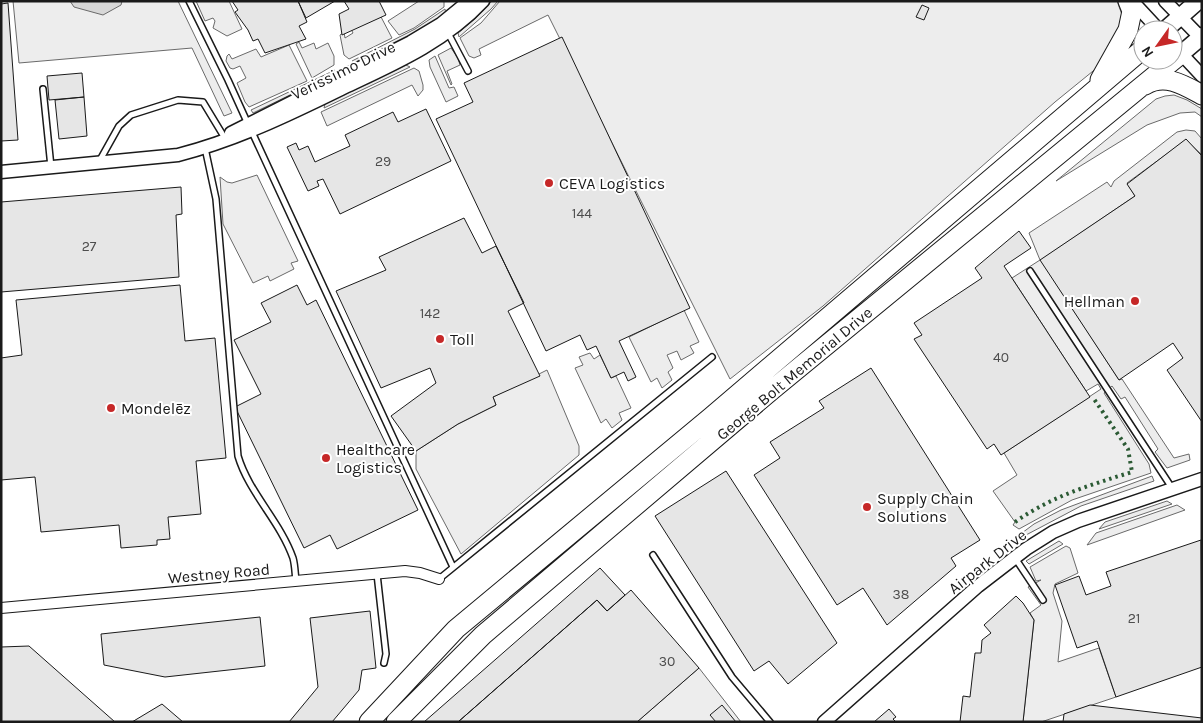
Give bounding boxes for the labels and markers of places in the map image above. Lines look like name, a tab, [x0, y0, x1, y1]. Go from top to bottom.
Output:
place label: CEVA Logistics	[559, 174, 665, 193]
marker: CEVA Logistics	[543, 177, 555, 189]
place label: Hellman	[1064, 292, 1125, 311]
marker: Hellman	[1129, 295, 1141, 307]
place label: Toll	[450, 330, 474, 349]
marker: Toll	[434, 333, 446, 345]
place label: Mondelēz	[121, 399, 191, 418]
marker: Mondelēz	[105, 402, 117, 414]
place label: Healthcare Logistics	[336, 440, 415, 477]
marker: Healthcare Logistics	[320, 452, 332, 464]
place label: Supply Chain Solutions	[877, 489, 974, 526]
marker: Supply Chain Solutions	[861, 501, 873, 513]

